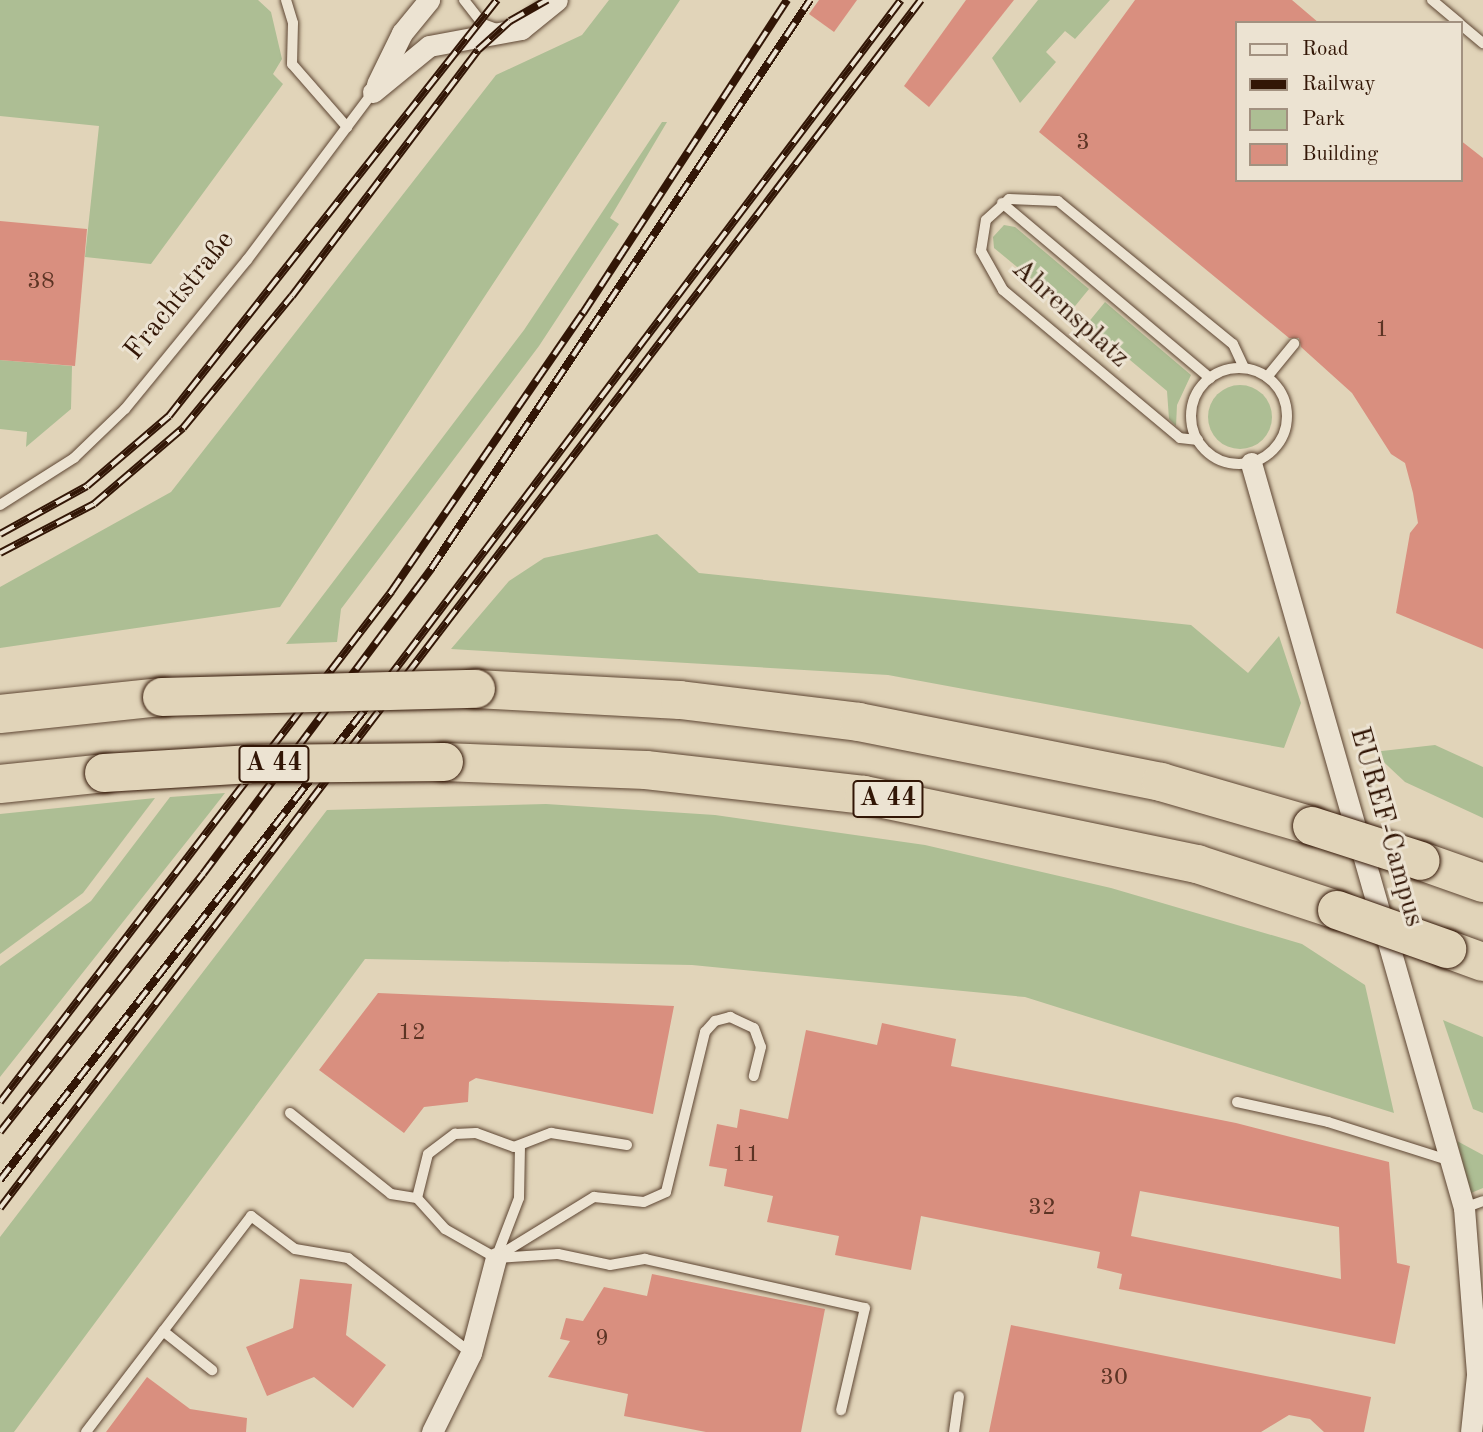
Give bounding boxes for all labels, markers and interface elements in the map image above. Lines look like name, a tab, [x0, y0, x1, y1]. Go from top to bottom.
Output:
legend	[1234, 21, 1462, 182]
text: Road	[1302, 39, 1349, 60]
text: Railway	[1302, 74, 1376, 95]
text: Park	[1302, 109, 1345, 130]
house number: 3	[1076, 130, 1090, 158]
text: Building	[1302, 144, 1378, 165]
street label: Frachtstraße	[118, 225, 242, 367]
street label: Ahrensplatz	[1004, 253, 1136, 375]
house number: 38	[27, 269, 55, 297]
house number: 1	[1375, 317, 1389, 345]
street label: EUREF-Campus	[1341, 723, 1431, 931]
road number: A 44	[237, 742, 311, 786]
road number: A 44	[851, 776, 925, 821]
house number: 12	[398, 1020, 426, 1048]
house number: 11	[732, 1142, 760, 1170]
house number: 32	[1028, 1195, 1056, 1223]
house number: 9	[595, 1326, 609, 1354]
house number: 30	[1100, 1365, 1128, 1393]

